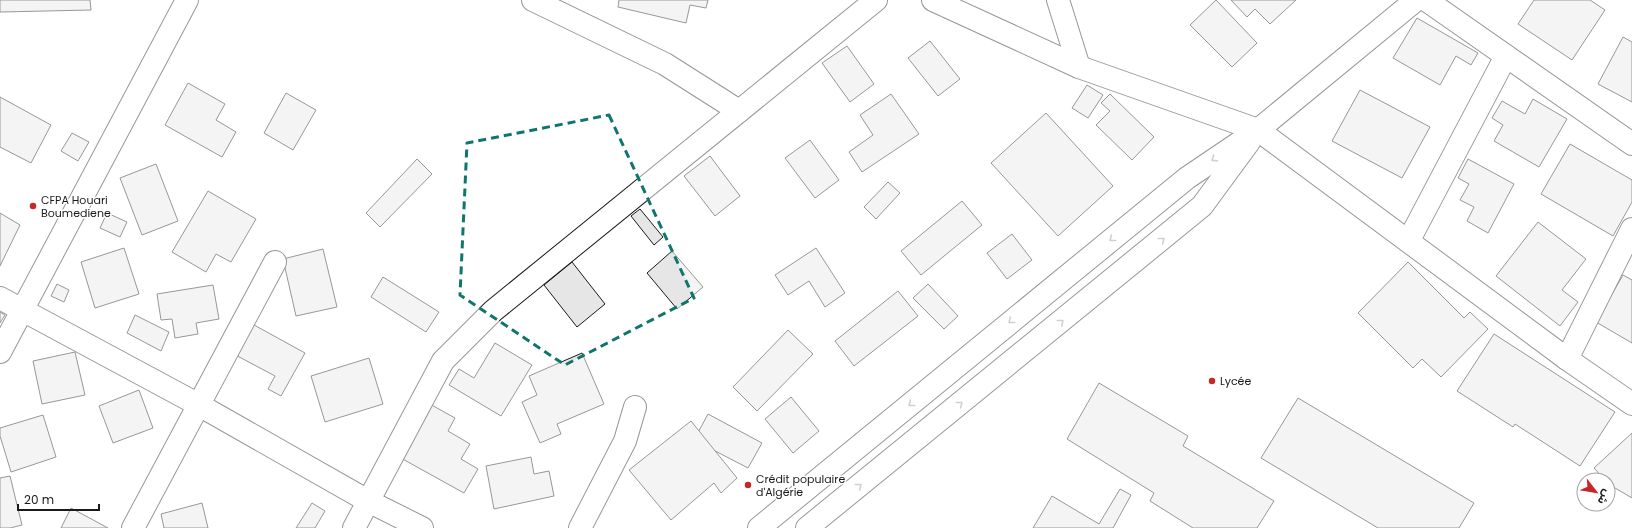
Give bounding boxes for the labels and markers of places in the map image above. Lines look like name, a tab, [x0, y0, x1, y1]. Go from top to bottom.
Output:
place label: CFPA Houari Boumediene	[41, 192, 111, 221]
marker: CFPA Houari Boumediene	[28, 201, 38, 211]
place label: Lycée	[1220, 373, 1251, 389]
marker: Lycée	[1207, 376, 1217, 386]
place label: Crédit populaire d'Algérie	[756, 471, 845, 500]
marker: Crédit populaire d'Algérie	[743, 480, 753, 490]

